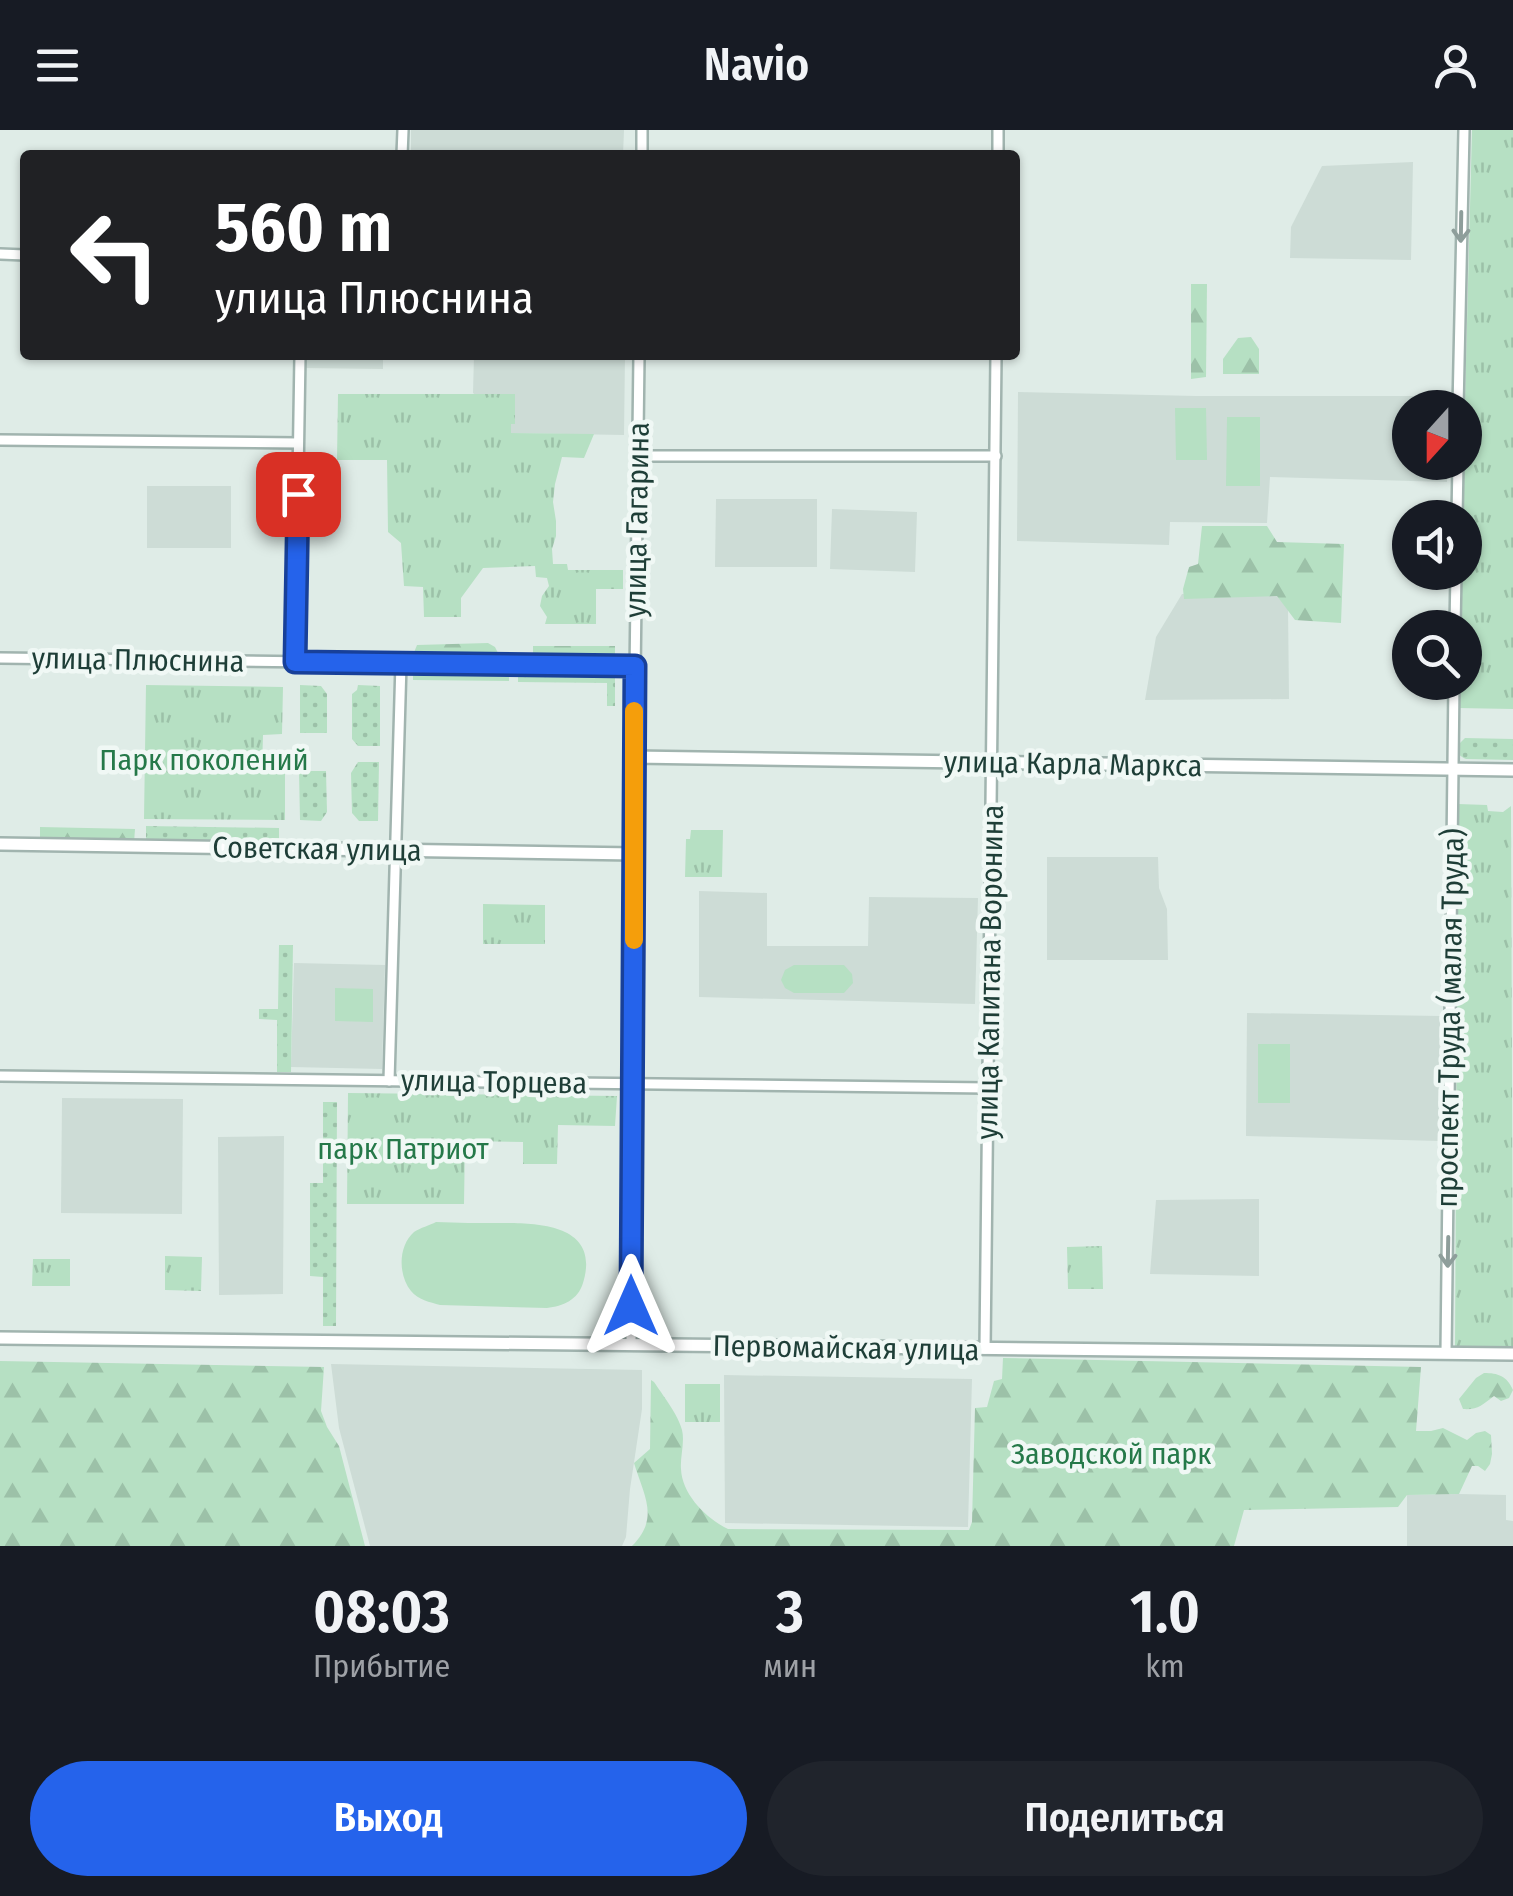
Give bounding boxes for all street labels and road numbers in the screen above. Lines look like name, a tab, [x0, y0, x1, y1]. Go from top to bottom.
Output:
street label: улица Гагарина	[617, 422, 657, 618]
street label: улица Плюснина	[31, 640, 245, 680]
street label: улица Карла Маркса	[943, 744, 1203, 784]
street label: улица Капитана Воронина	[969, 804, 1011, 1140]
street label: проспект Труда (малая Труда)	[1429, 828, 1471, 1208]
street label: Советская улица	[212, 829, 422, 869]
street label: улица Торцева	[401, 1062, 587, 1102]
street label: Первомайская улица	[712, 1328, 980, 1368]

